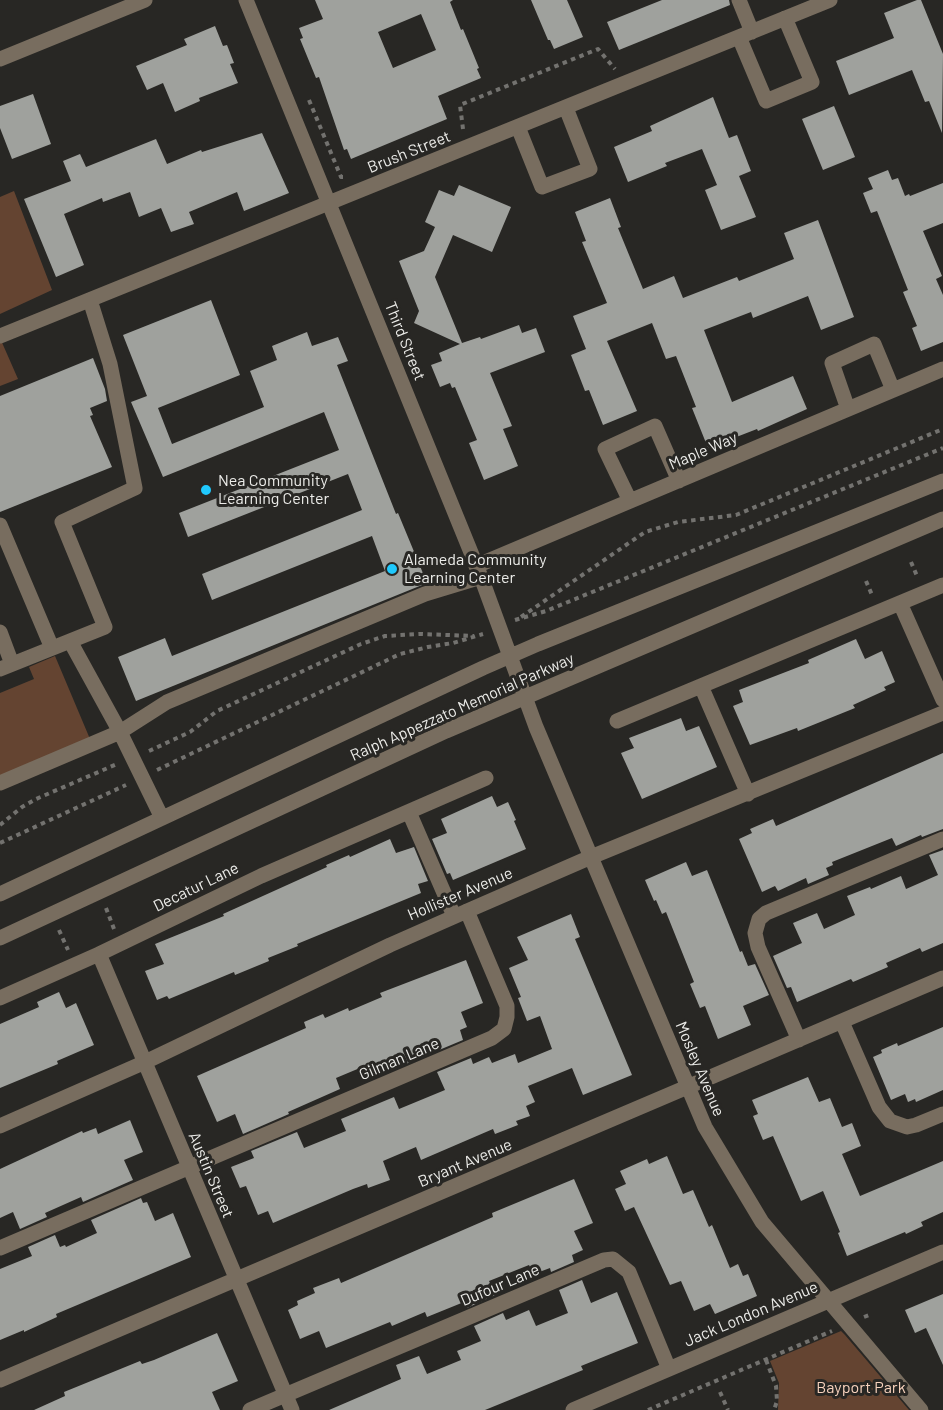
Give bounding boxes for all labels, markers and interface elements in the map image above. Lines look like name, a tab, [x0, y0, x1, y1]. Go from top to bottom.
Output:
street label: Brush Street	[365, 127, 453, 177]
street label: Third Street	[381, 299, 429, 383]
street label: Maple Way	[666, 428, 740, 474]
place label: Nea Community Learning Center	[218, 471, 329, 509]
marker: Nea Community Learning Center	[199, 483, 213, 497]
place label: Alameda Community Learning Center	[404, 550, 547, 588]
marker: Alameda Community Learning Center	[385, 562, 399, 576]
street label: Ralph Appezzato Memorial Parkway	[347, 649, 577, 765]
street label: Decatur Lane	[150, 858, 242, 916]
street label: Hollister Avenue	[405, 863, 515, 925]
street label: Mosley Avenue	[671, 1019, 729, 1119]
street label: Gilman Lane	[356, 1034, 442, 1084]
street label: Austin Street	[184, 1129, 238, 1221]
street label: Bryant Avenue	[415, 1135, 515, 1191]
street label: Dufour Lane	[458, 1260, 542, 1310]
street label: Jack London Avenue	[681, 1277, 821, 1351]
park label: Bayport Park	[816, 1378, 906, 1398]

